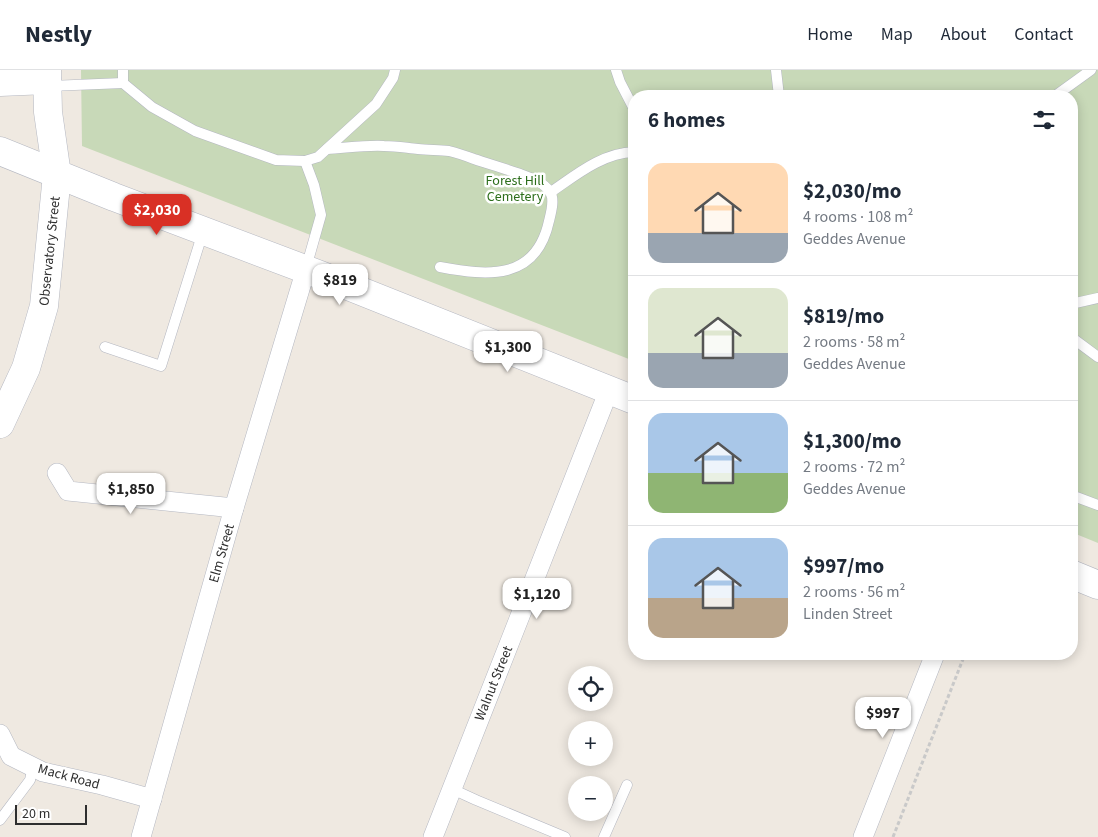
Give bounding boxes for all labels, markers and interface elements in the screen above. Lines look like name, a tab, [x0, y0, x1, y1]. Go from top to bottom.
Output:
text: Nestly	[25, 17, 92, 52]
text: Home	[807, 22, 853, 47]
text: Map	[881, 22, 913, 47]
text: About	[941, 22, 986, 47]
text: Contact	[1014, 22, 1073, 47]
text: 6 homes	[648, 105, 725, 135]
icon: filters	[1030, 106, 1058, 134]
park label: Forest Hill Cemetery	[486, 171, 545, 207]
text: $2,030/mo	[803, 176, 902, 206]
icon: home	[688, 183, 748, 243]
pin: $2,030	[116, 194, 198, 236]
street label: Observatory Street	[34, 195, 66, 307]
text: $2,030	[133, 199, 181, 221]
text: 4 rooms · 108 m²	[803, 206, 913, 228]
text: Geddes Avenue	[803, 228, 906, 250]
pin: $819	[310, 264, 370, 306]
text: $819	[323, 269, 357, 291]
text: $819/mo	[803, 301, 884, 331]
icon: home	[688, 308, 748, 368]
pin: $1,300	[467, 330, 549, 373]
text: 2 rooms · 58 m²	[803, 331, 905, 353]
text: $1,300	[484, 336, 532, 358]
text: Geddes Avenue	[803, 353, 906, 375]
text: $1,300/mo	[803, 426, 902, 456]
icon: home	[688, 433, 748, 493]
text: 2 rooms · 72 m²	[803, 456, 905, 478]
pin: $1,850	[90, 472, 172, 515]
text: $1,850	[107, 478, 155, 500]
text: Geddes Avenue	[803, 478, 906, 500]
street label: Elm Street	[204, 521, 240, 585]
text: $997/mo	[803, 551, 884, 581]
icon: home	[688, 558, 748, 618]
pin: $1,120	[496, 578, 578, 620]
text: 2 rooms · 56 m²	[803, 581, 905, 603]
text: $1,120	[513, 583, 561, 605]
text: Linden Street	[803, 603, 892, 625]
street label: Walnut Street	[470, 643, 518, 724]
map controls	[568, 666, 613, 821]
button: locate	[568, 666, 613, 711]
pin: $997	[853, 696, 913, 739]
text: $997	[866, 702, 900, 724]
button: +	[568, 721, 613, 766]
street label: Mack Road	[36, 759, 102, 795]
button: −	[568, 776, 613, 821]
scale bar	[15, 802, 88, 825]
text: 20 m	[22, 804, 50, 824]

